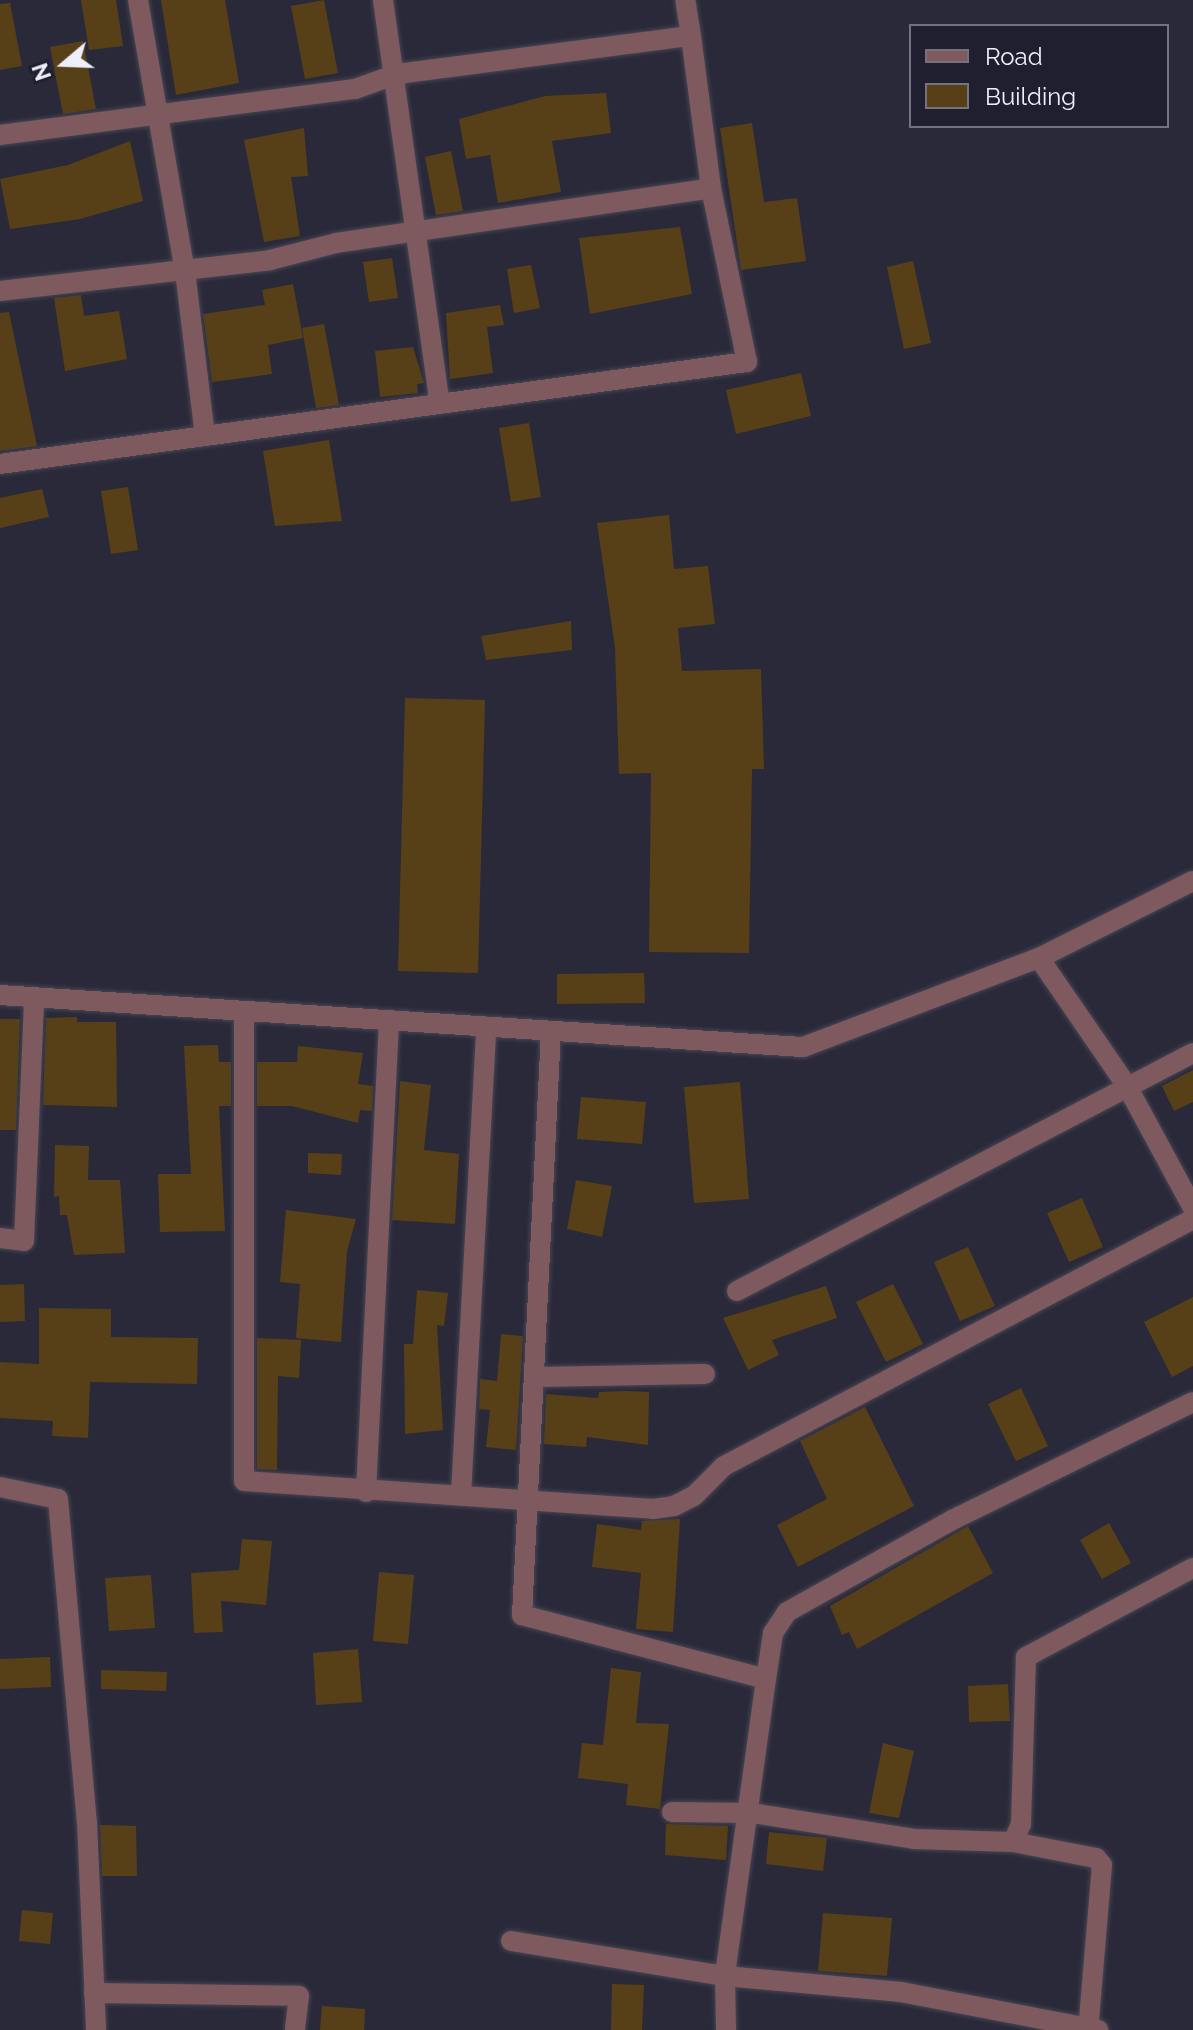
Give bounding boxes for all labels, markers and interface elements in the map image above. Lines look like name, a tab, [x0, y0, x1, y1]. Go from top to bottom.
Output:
north arrow	[24, 24, 104, 104]
legend	[909, 24, 1169, 128]
text: Road	[985, 42, 1043, 71]
text: N	[26, 60, 56, 84]
text: Building	[985, 82, 1076, 111]

